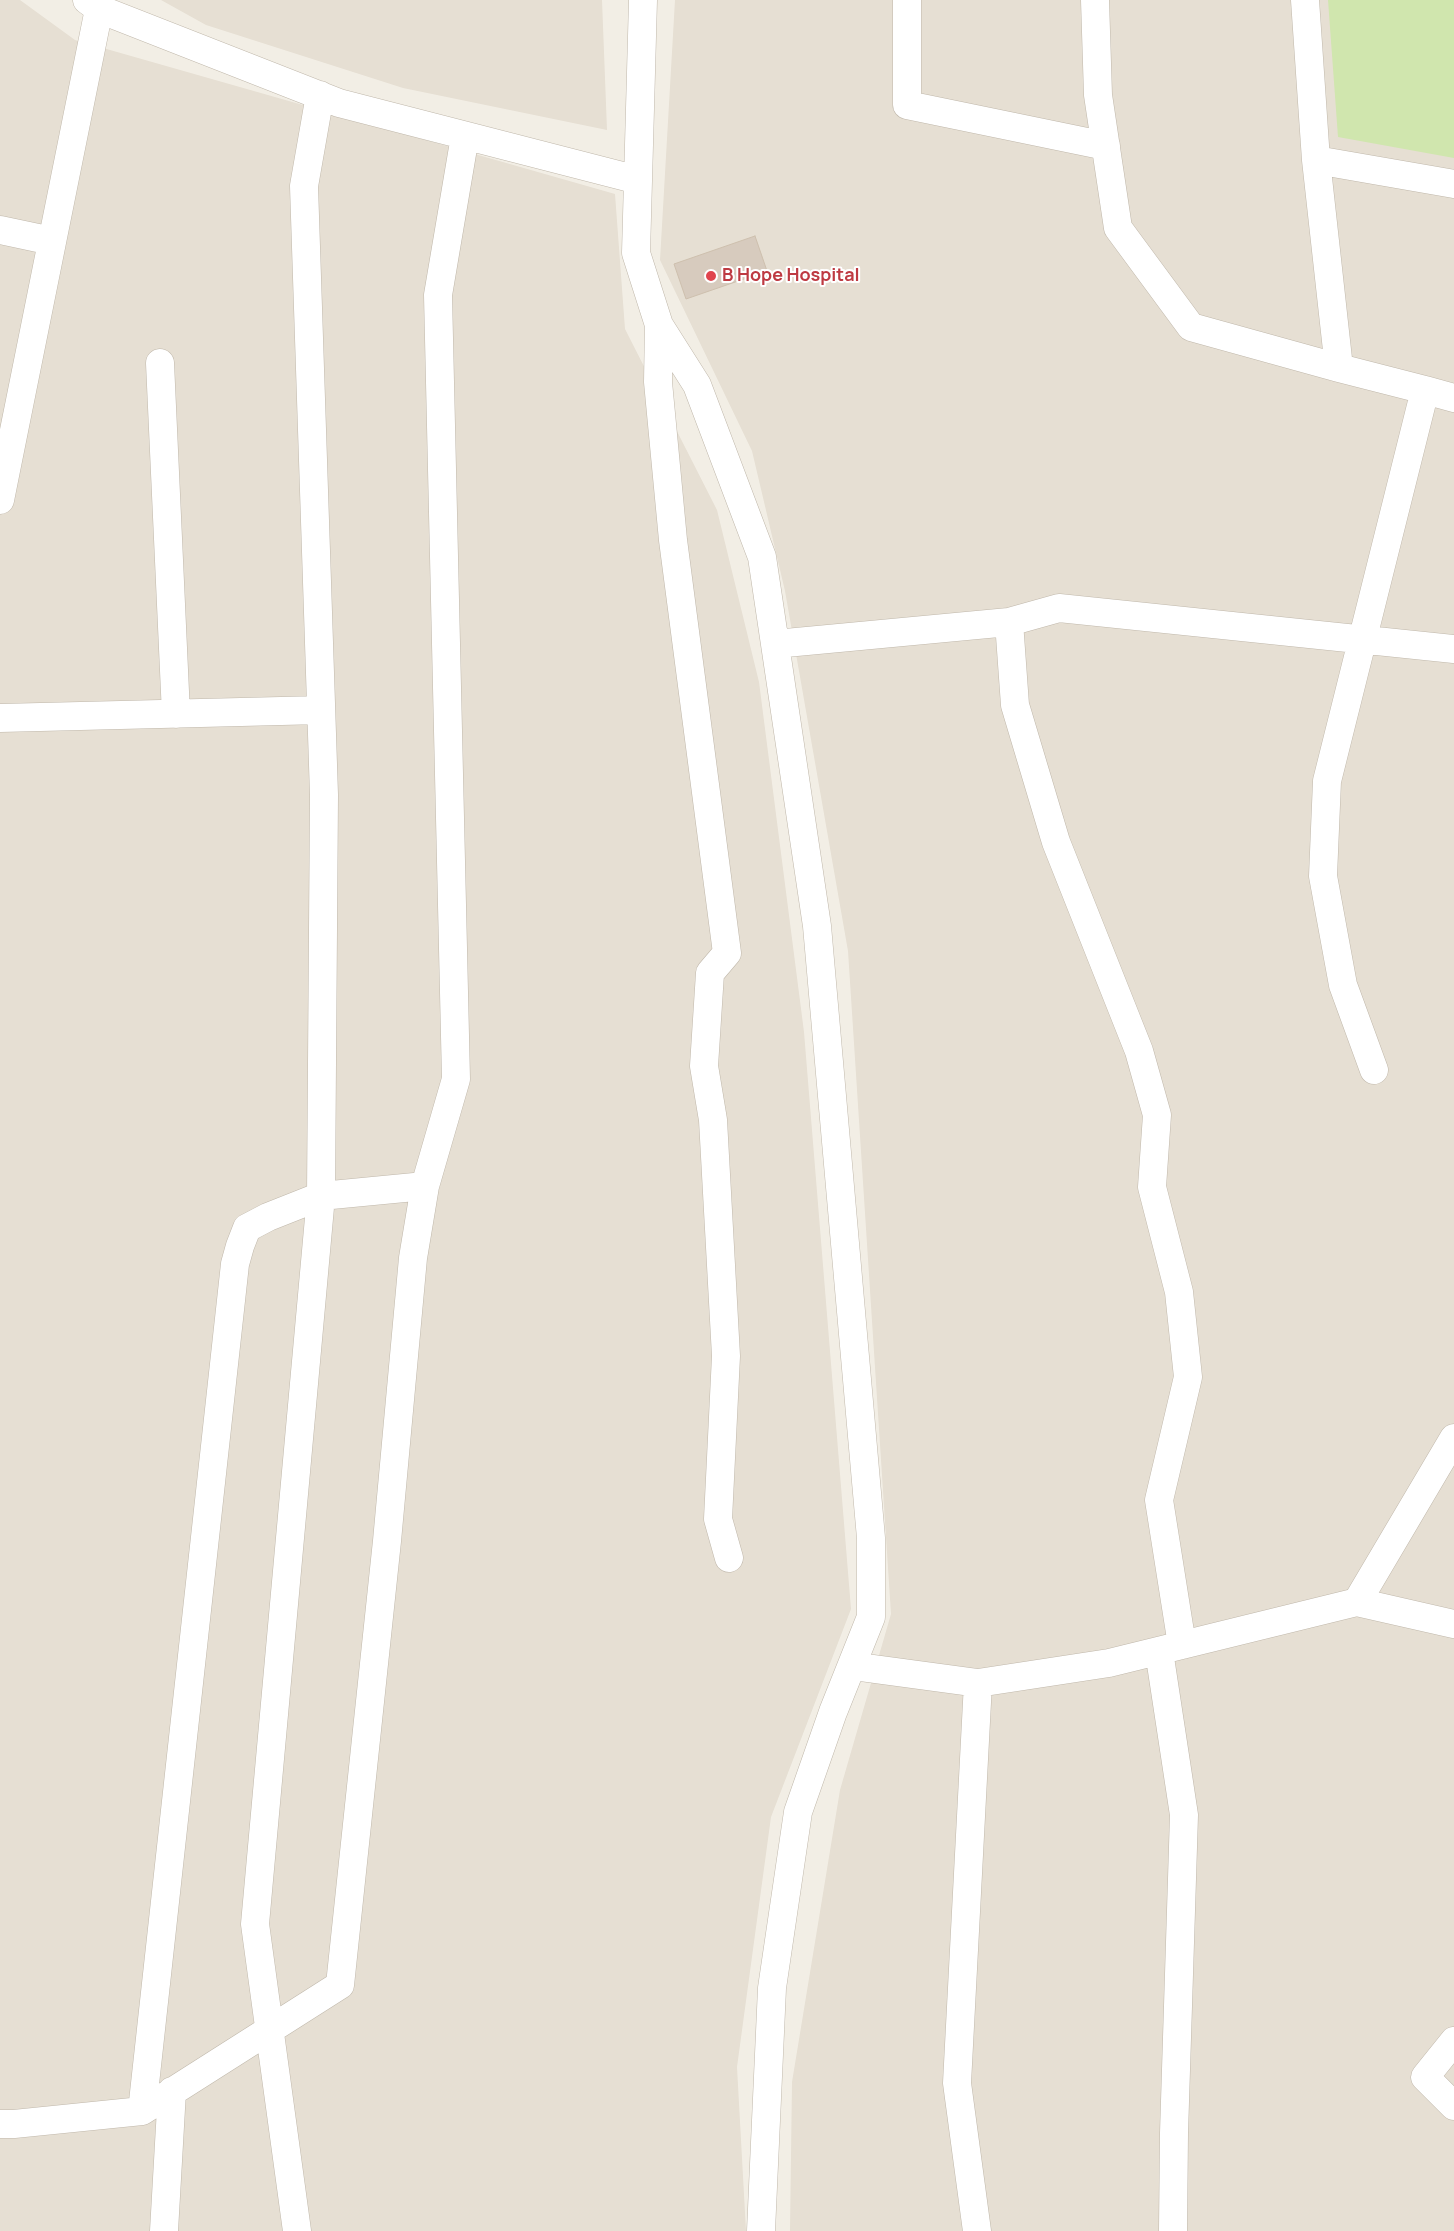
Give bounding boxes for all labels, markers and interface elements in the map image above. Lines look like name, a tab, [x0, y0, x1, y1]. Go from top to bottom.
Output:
place label: B Hope Hospital	[722, 265, 860, 287]
marker: B Hope Hospital	[704, 269, 718, 283]

